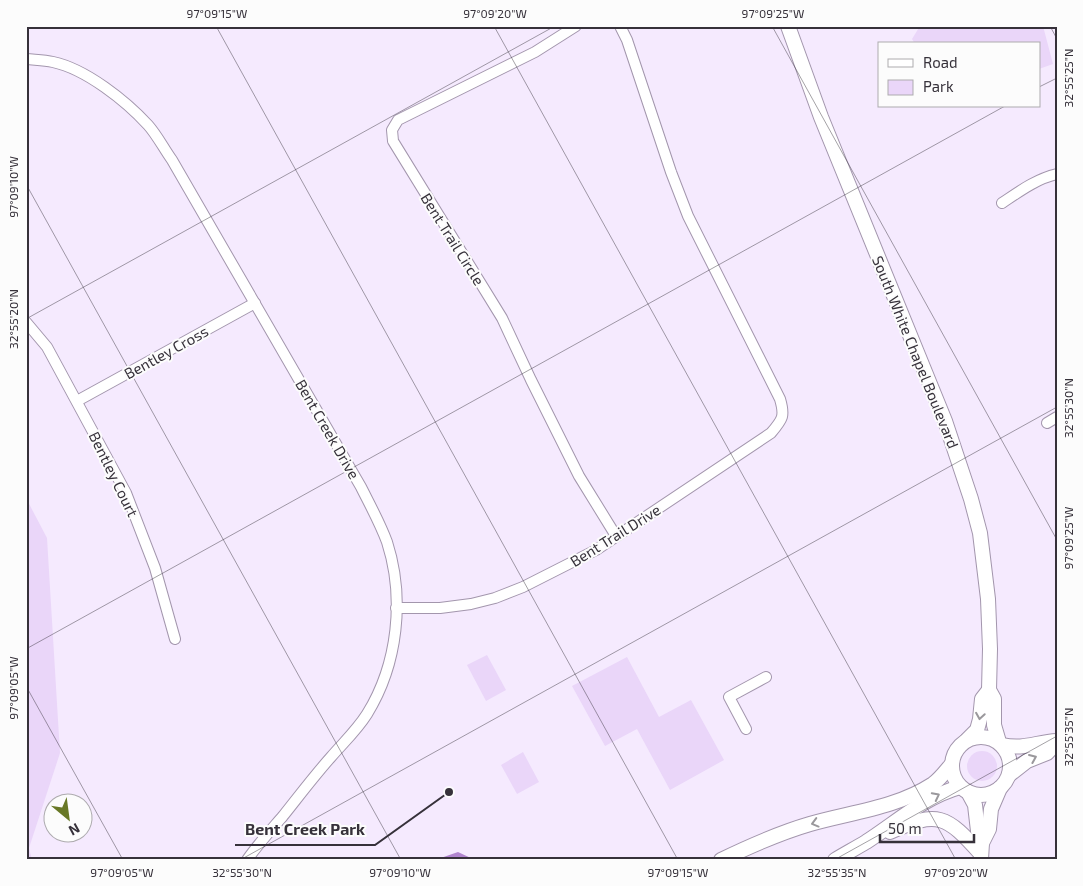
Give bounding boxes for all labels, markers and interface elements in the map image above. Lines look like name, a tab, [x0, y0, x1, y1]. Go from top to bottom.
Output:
text: 97°09'15"W	[187, 6, 247, 20]
text: 97°09'20"W	[463, 6, 527, 20]
text: 97°09'25"W	[742, 6, 804, 20]
legend	[878, 42, 1040, 108]
text: 32°55'25"N	[1061, 48, 1075, 108]
text: Road	[923, 53, 958, 71]
text: Park	[923, 77, 954, 95]
text: 97°09'10"W	[6, 156, 20, 218]
street label: Bent Trail Circle	[417, 190, 489, 288]
street label: South White Chapel Boulevard	[869, 253, 963, 451]
text: 32°55'20"N	[6, 289, 20, 349]
street label: Bentley Cross	[121, 322, 211, 382]
street label: Bent Creek Drive	[292, 376, 364, 482]
text: 32°55'30"N	[1061, 378, 1075, 438]
street label: Bentley Court	[86, 428, 142, 520]
street label: Bent Trail Drive	[567, 500, 663, 570]
text: 97°09'25"W	[1061, 507, 1075, 569]
text: 97°09'05"W	[6, 656, 20, 720]
text: 32°55'35"N	[1061, 708, 1075, 766]
one-way arrow	[975, 712, 986, 720]
one-way arrow	[1028, 754, 1037, 765]
one-way arrow	[931, 792, 940, 802]
north arrow	[42, 794, 92, 844]
scale bar	[880, 811, 974, 843]
callout: Bent Creek Park	[235, 814, 375, 845]
one-way arrow	[811, 817, 820, 828]
text: Bent Creek Park	[245, 819, 365, 838]
text: 50 m	[888, 819, 922, 837]
text: N	[66, 820, 83, 840]
text: 97°09'05"W	[90, 865, 154, 879]
text: 32°55'30"N	[212, 865, 272, 879]
text: 97°09'10"W	[369, 865, 431, 879]
text: 97°09'15"W	[648, 865, 708, 879]
text: 32°55'35"N	[808, 865, 866, 879]
text: 97°09'20"W	[924, 865, 988, 879]

